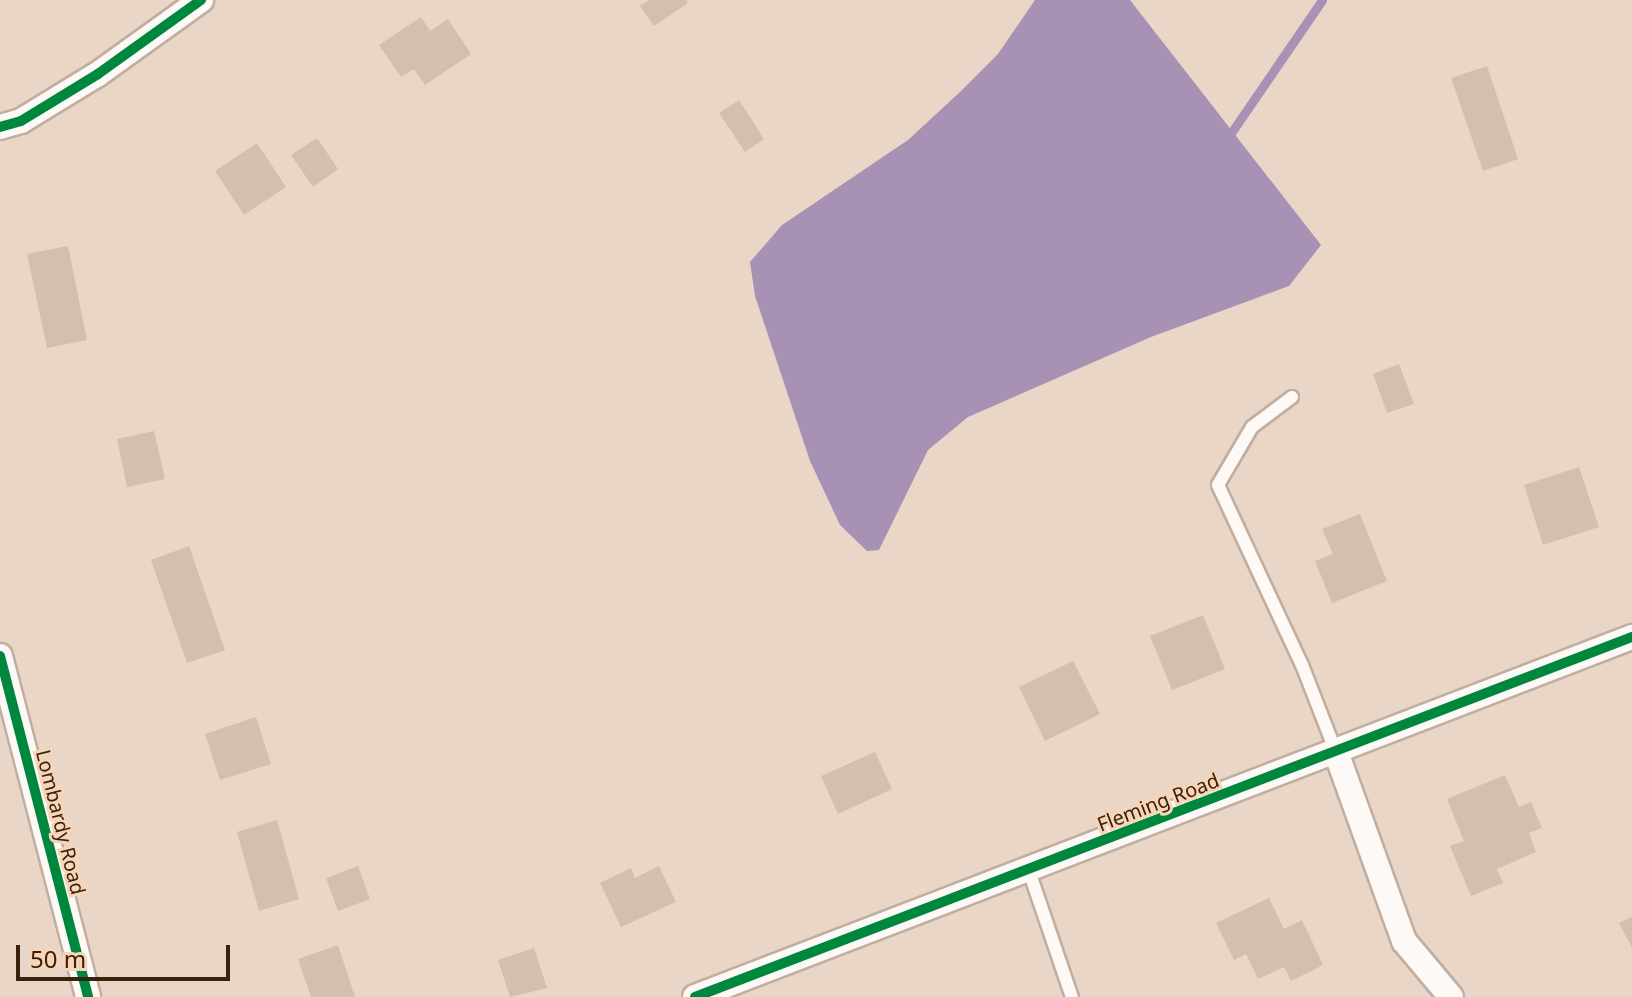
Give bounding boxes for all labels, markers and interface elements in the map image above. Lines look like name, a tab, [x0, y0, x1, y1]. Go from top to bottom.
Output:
street label: Lombardy Road	[31, 747, 91, 897]
street label: Fleming Road	[1094, 768, 1222, 836]
scale bar	[20, 929, 234, 979]
text: 50 m	[30, 942, 86, 975]

